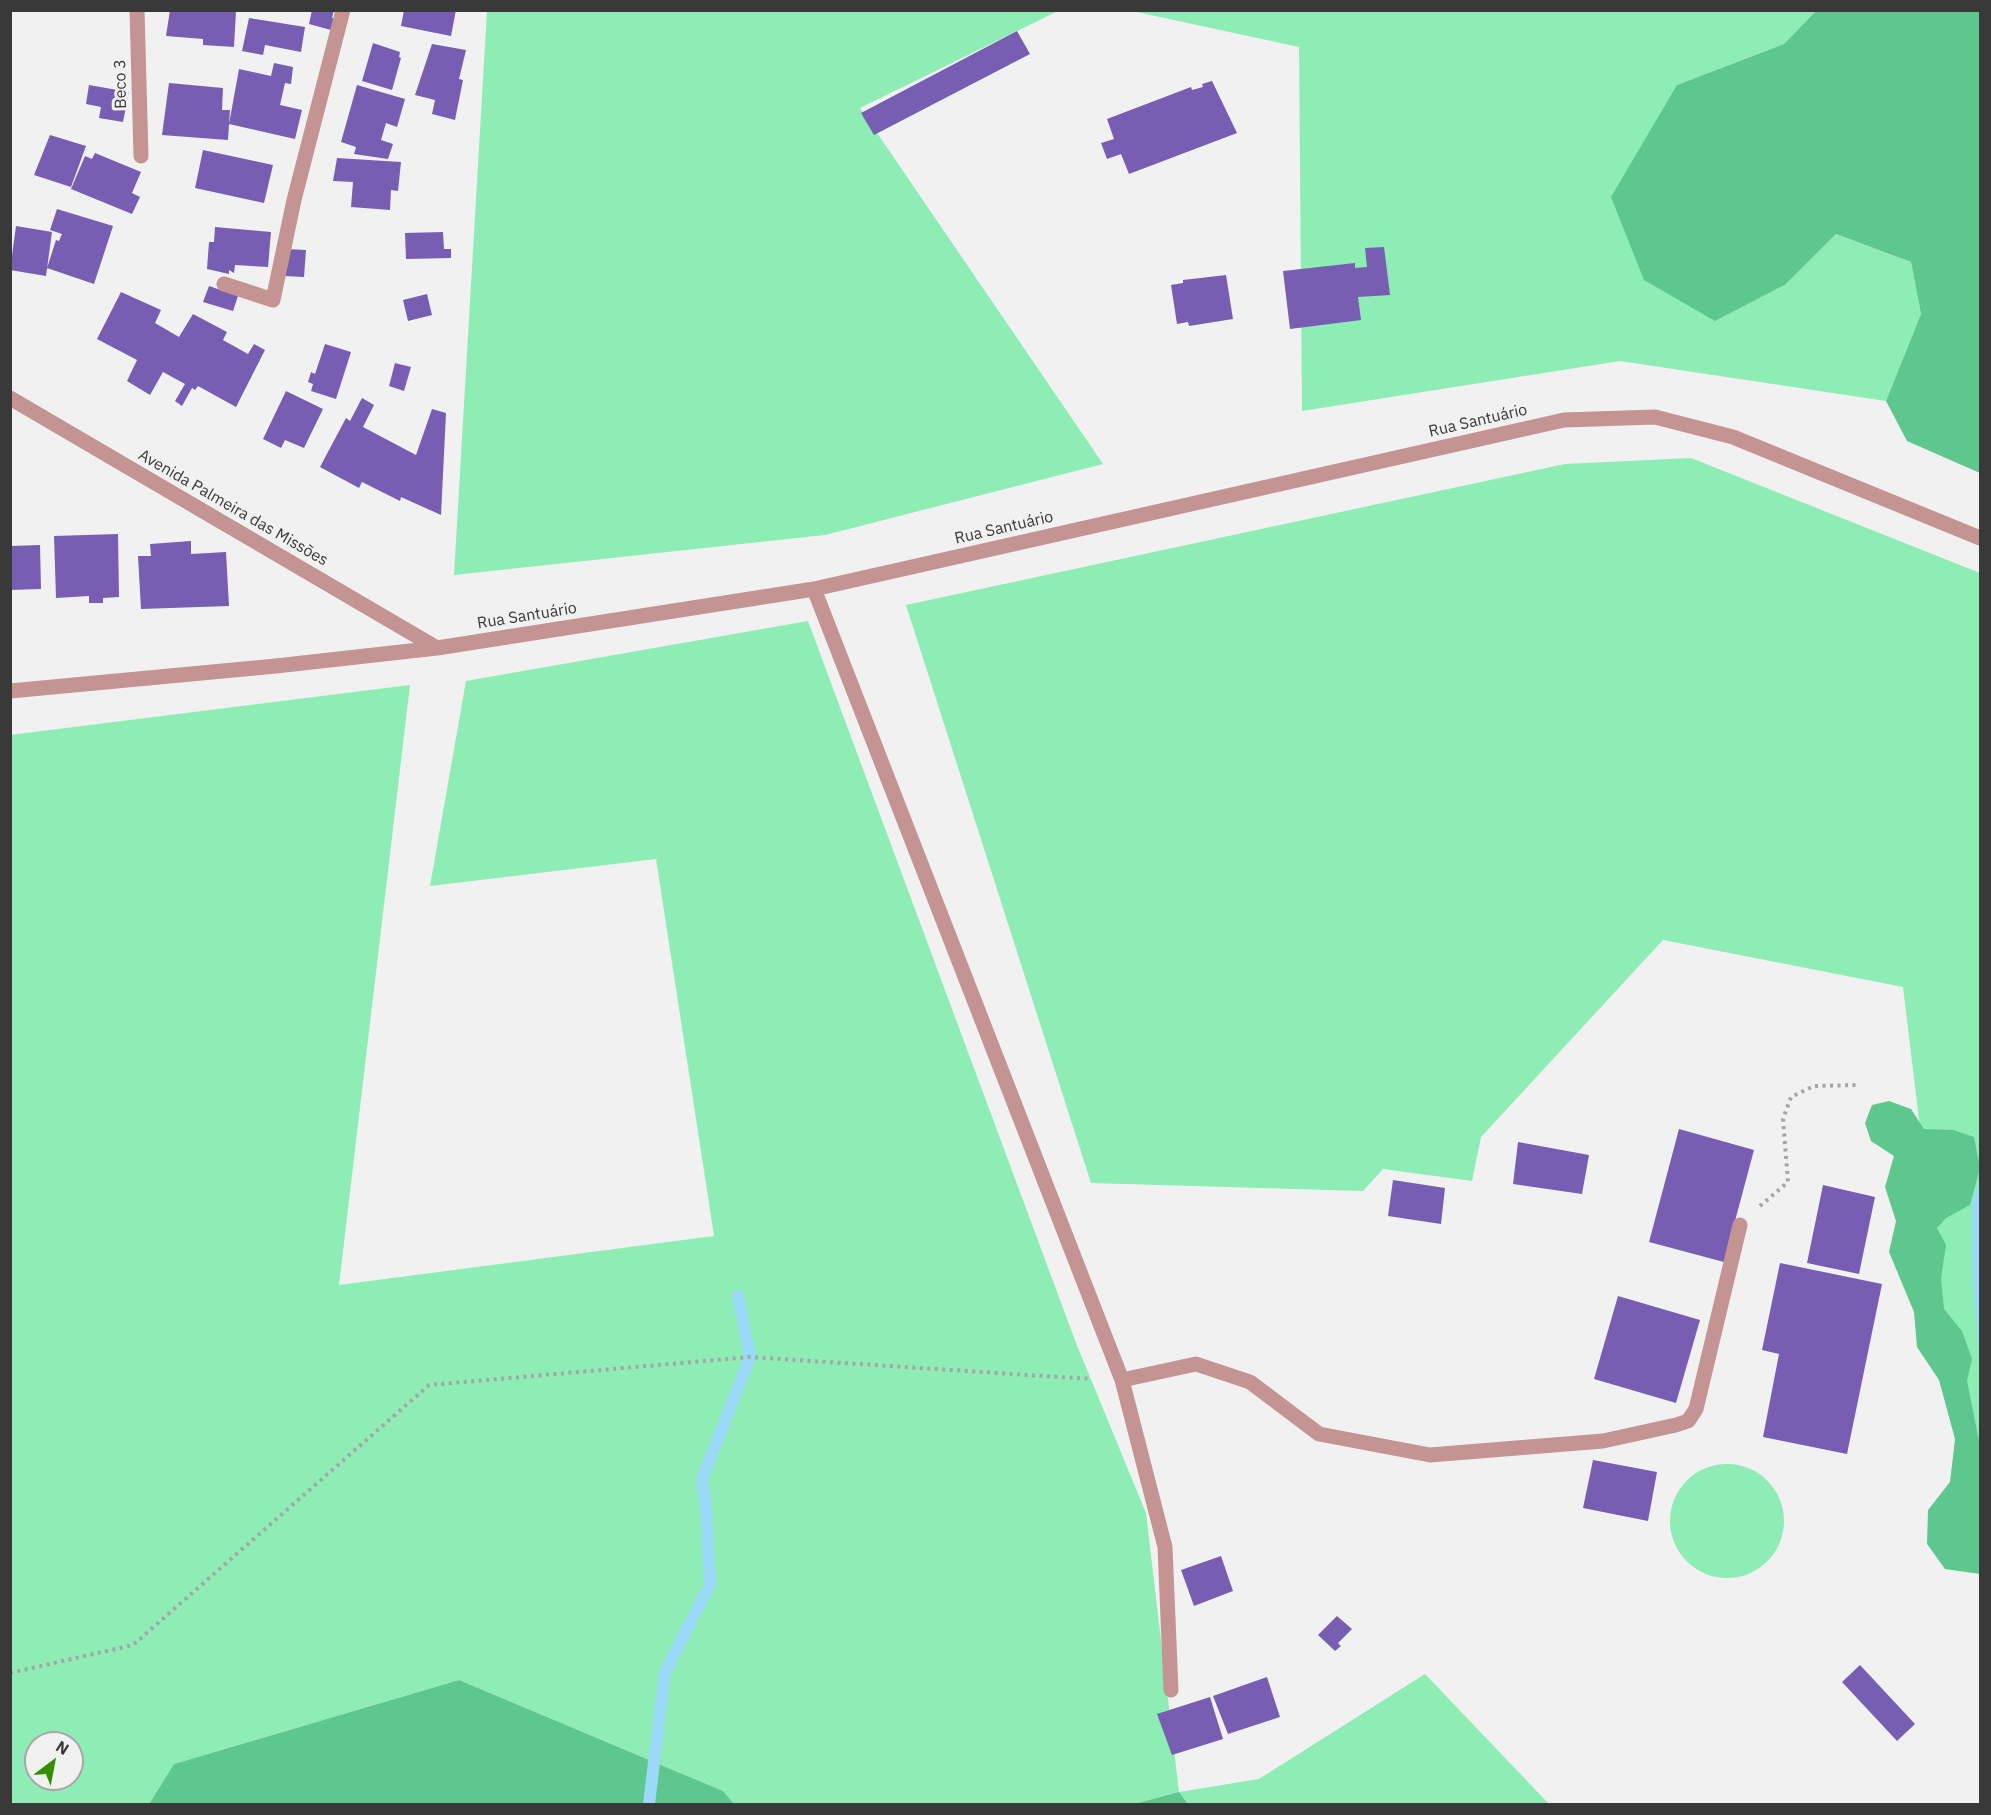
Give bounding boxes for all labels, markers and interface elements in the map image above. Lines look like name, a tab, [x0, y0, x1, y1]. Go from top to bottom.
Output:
street label: Beco 3	[111, 59, 131, 109]
street label: Rua Santuário	[1427, 400, 1529, 442]
street label: Avenida Palmeira das Missões	[135, 446, 331, 570]
street label: Rua Santuário	[953, 507, 1055, 549]
street label: Rua Santuário	[476, 599, 578, 633]
north arrow	[24, 1731, 84, 1791]
text: N	[52, 1736, 73, 1759]

